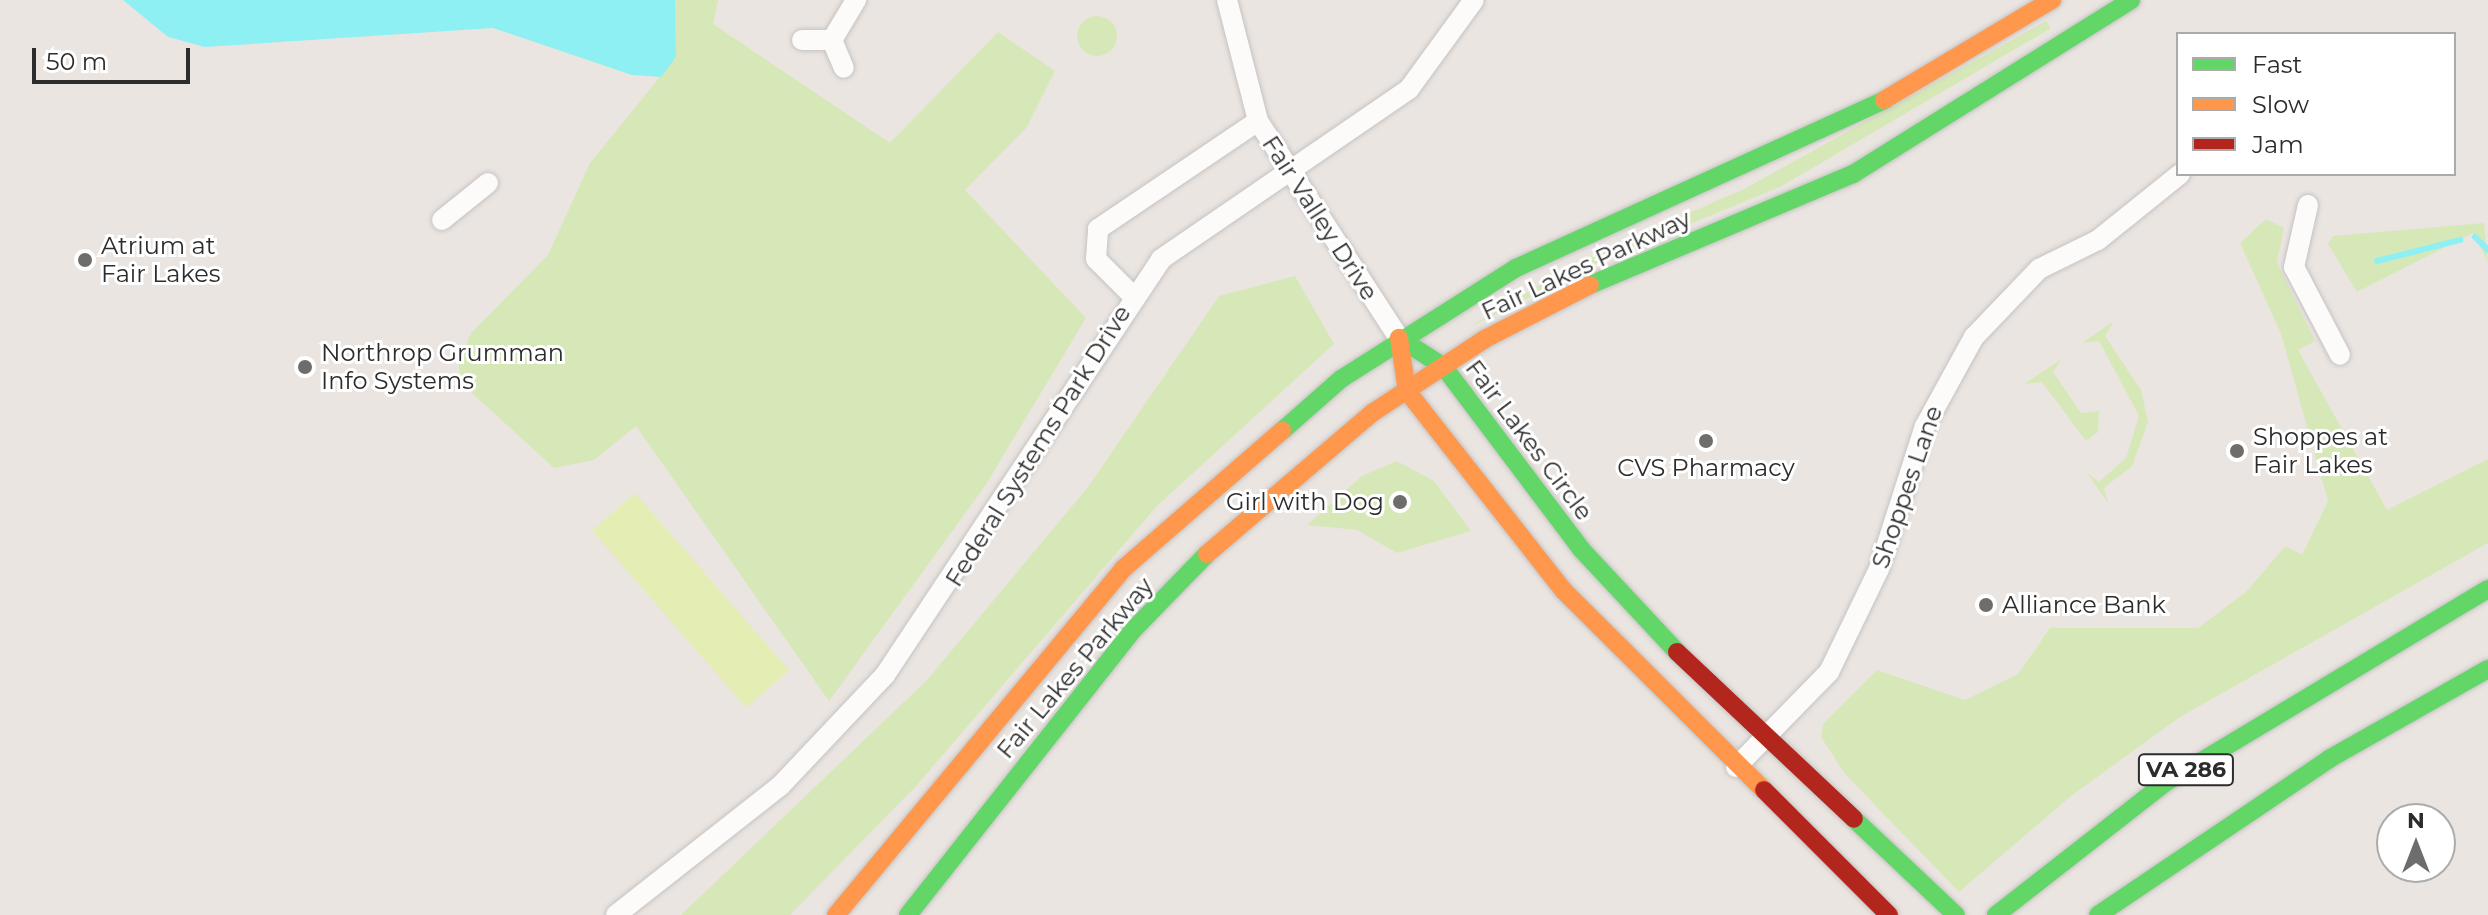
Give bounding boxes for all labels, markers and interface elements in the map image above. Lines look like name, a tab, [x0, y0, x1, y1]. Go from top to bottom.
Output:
scale bar	[36, 32, 194, 82]
legend	[2176, 32, 2456, 176]
text: 50 m	[46, 47, 107, 76]
text: Fast	[2252, 50, 2302, 79]
text: Slow	[2252, 90, 2309, 119]
street label: Fair Valley Drive	[1256, 130, 1384, 306]
text: Jam	[2252, 130, 2304, 159]
street label: Fair Lakes Parkway	[1477, 204, 1695, 326]
place label: Atrium at Fair Lakes	[101, 232, 221, 288]
marker: Atrium at Fair Lakes	[76, 251, 94, 269]
street label: Federal Systems Park Drive	[939, 300, 1137, 592]
place label: Northrop Grumman Info Systems	[321, 339, 564, 395]
street label: Fair Lakes Circle	[1459, 354, 1599, 526]
marker: Northrop Grumman Info Systems	[296, 358, 314, 376]
street label: Shoppes Lane	[1866, 402, 1948, 572]
place label: Shoppes at Fair Lakes	[2253, 423, 2388, 479]
marker: CVS Pharmacy	[1697, 432, 1715, 450]
marker: Shoppes at Fair Lakes	[2228, 442, 2246, 460]
place label: CVS Pharmacy	[1617, 454, 1795, 482]
place label: Girl with Dog	[1226, 488, 1384, 516]
marker: Girl with Dog	[1391, 493, 1409, 511]
street label: Fair Lakes Parkway	[991, 572, 1159, 764]
place label: Alliance Bank	[2002, 591, 2166, 619]
marker: Alliance Bank	[1977, 596, 1995, 614]
road number: VA 286	[2136, 752, 2236, 788]
north arrow	[2376, 803, 2456, 883]
text: N	[2407, 807, 2425, 834]

